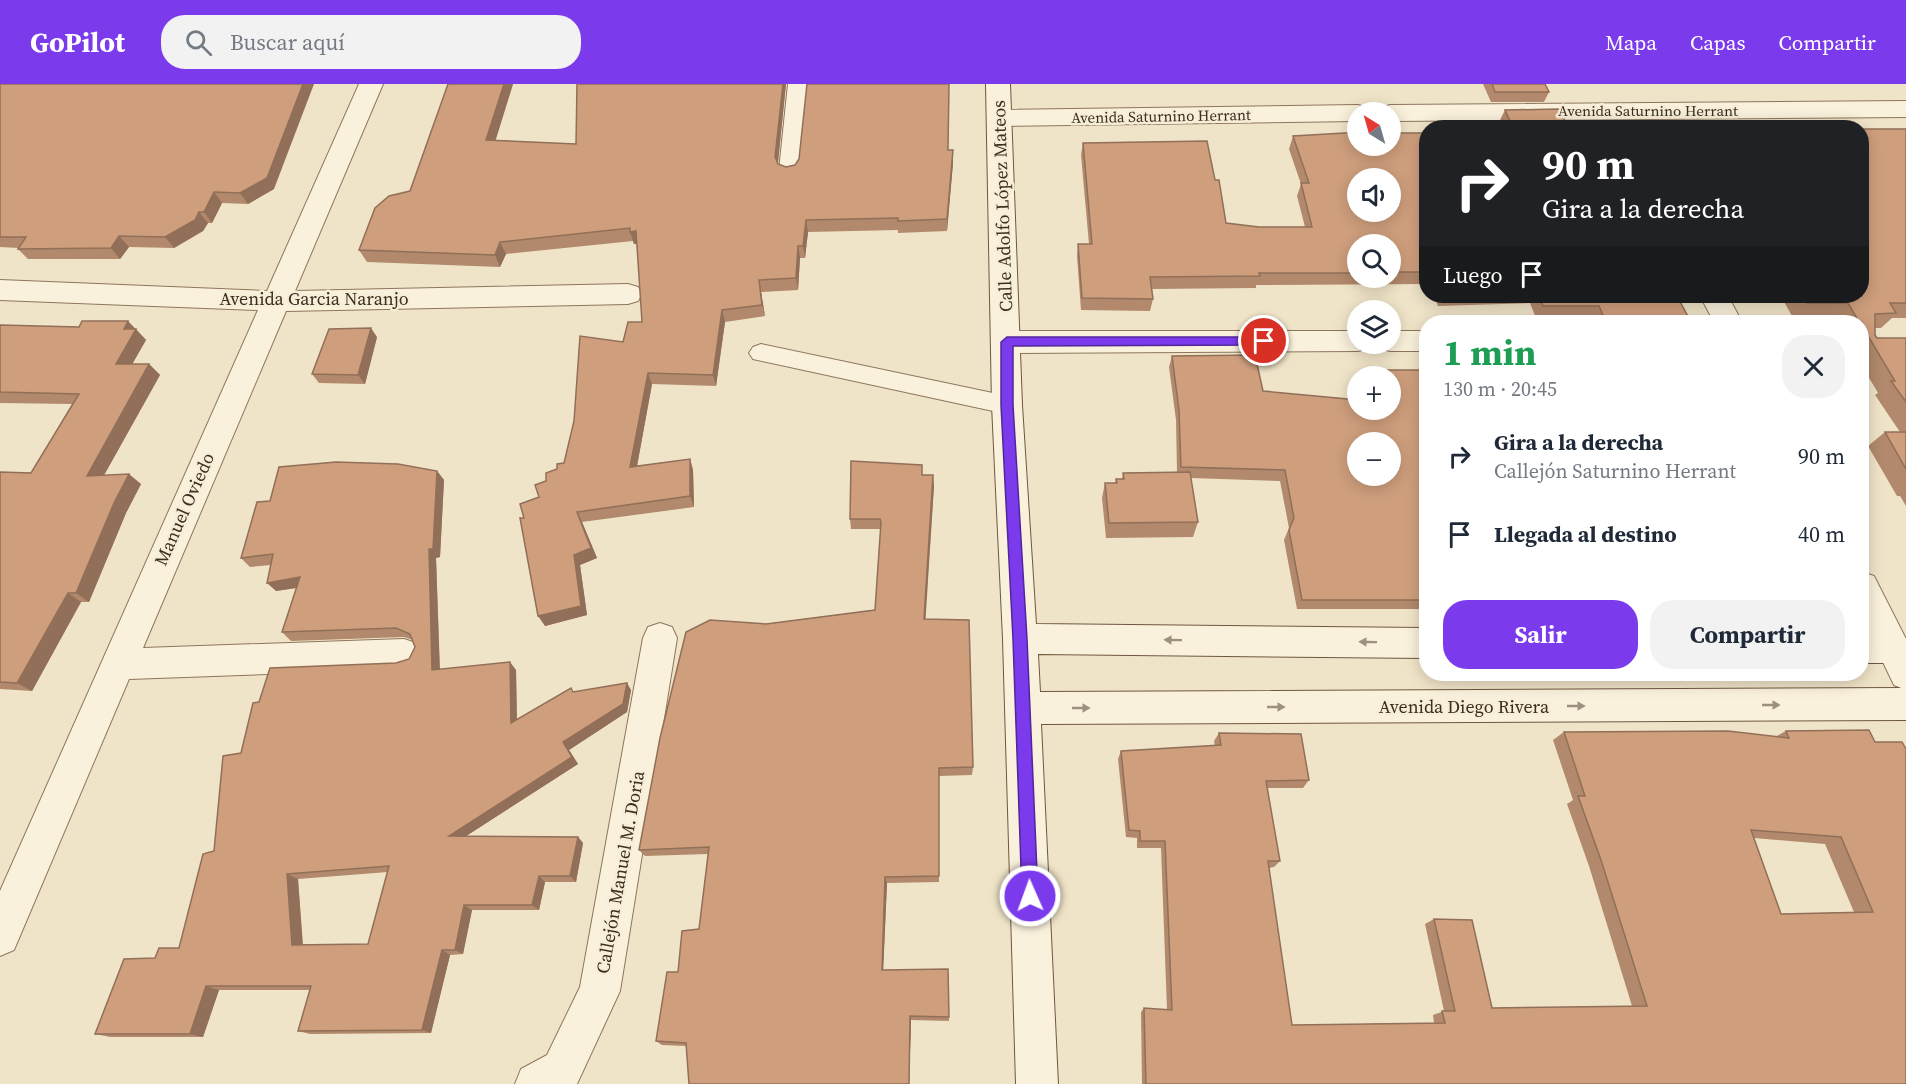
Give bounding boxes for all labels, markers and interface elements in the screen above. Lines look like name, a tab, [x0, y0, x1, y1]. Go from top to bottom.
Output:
search box	[161, 15, 581, 69]
text: GoPilot	[30, 23, 125, 61]
icon: search	[182, 26, 215, 59]
text: Buscar aquí	[230, 27, 345, 57]
text: Mapa	[1605, 28, 1657, 57]
text: Capas	[1690, 28, 1746, 57]
text: Compartir	[1779, 28, 1876, 57]
street label: Calle Adolfo López Mateos	[986, 99, 1018, 312]
street label: Avenida Saturnino Herrant	[1558, 100, 1738, 121]
north arrow	[1347, 102, 1401, 156]
map controls	[1347, 102, 1401, 486]
street label: Avenida Saturnino Herrant	[1071, 104, 1251, 128]
text: 90 m	[1542, 135, 1635, 193]
icon: right	[1443, 144, 1521, 222]
button: sound	[1347, 168, 1401, 222]
text: Gira a la derecha	[1542, 190, 1744, 227]
button: search	[1347, 234, 1401, 288]
icon: arrive	[1515, 258, 1548, 291]
text: Luego	[1443, 260, 1503, 290]
street label: Avenida Garcia Naranjo	[219, 286, 409, 311]
button: layers	[1347, 300, 1401, 354]
pin	[1238, 315, 1289, 366]
icon: arrive	[1247, 324, 1280, 357]
text: 1 min	[1443, 328, 1536, 377]
button: close	[1782, 335, 1845, 398]
button: +	[1347, 366, 1401, 420]
text: 130 m · 20:45	[1443, 375, 1557, 403]
text: Gira a la derecha	[1494, 427, 1663, 457]
button: −	[1347, 432, 1401, 486]
icon: right	[1443, 440, 1476, 473]
text: 90 m	[1798, 441, 1845, 471]
street label: Manuel Oviedo	[148, 449, 220, 569]
text: Callejón Saturnino Herrant	[1494, 457, 1736, 485]
icon: arrive	[1443, 518, 1476, 551]
text: Llegada al destino	[1494, 519, 1677, 549]
text: 40 m	[1798, 519, 1845, 549]
button: Salir	[1443, 600, 1638, 669]
button: Compartir	[1650, 600, 1845, 669]
one-way arrow	[1164, 635, 1183, 645]
one-way arrow	[1359, 638, 1378, 647]
street label: Avenida Diego Rivera	[1379, 694, 1550, 719]
one-way arrow	[1761, 700, 1780, 710]
one-way arrow	[1566, 701, 1585, 711]
one-way arrow	[1266, 702, 1285, 712]
one-way arrow	[1071, 703, 1090, 713]
street label: Callejón Manuel M. Doria	[590, 768, 650, 975]
position arrow	[998, 864, 1062, 928]

